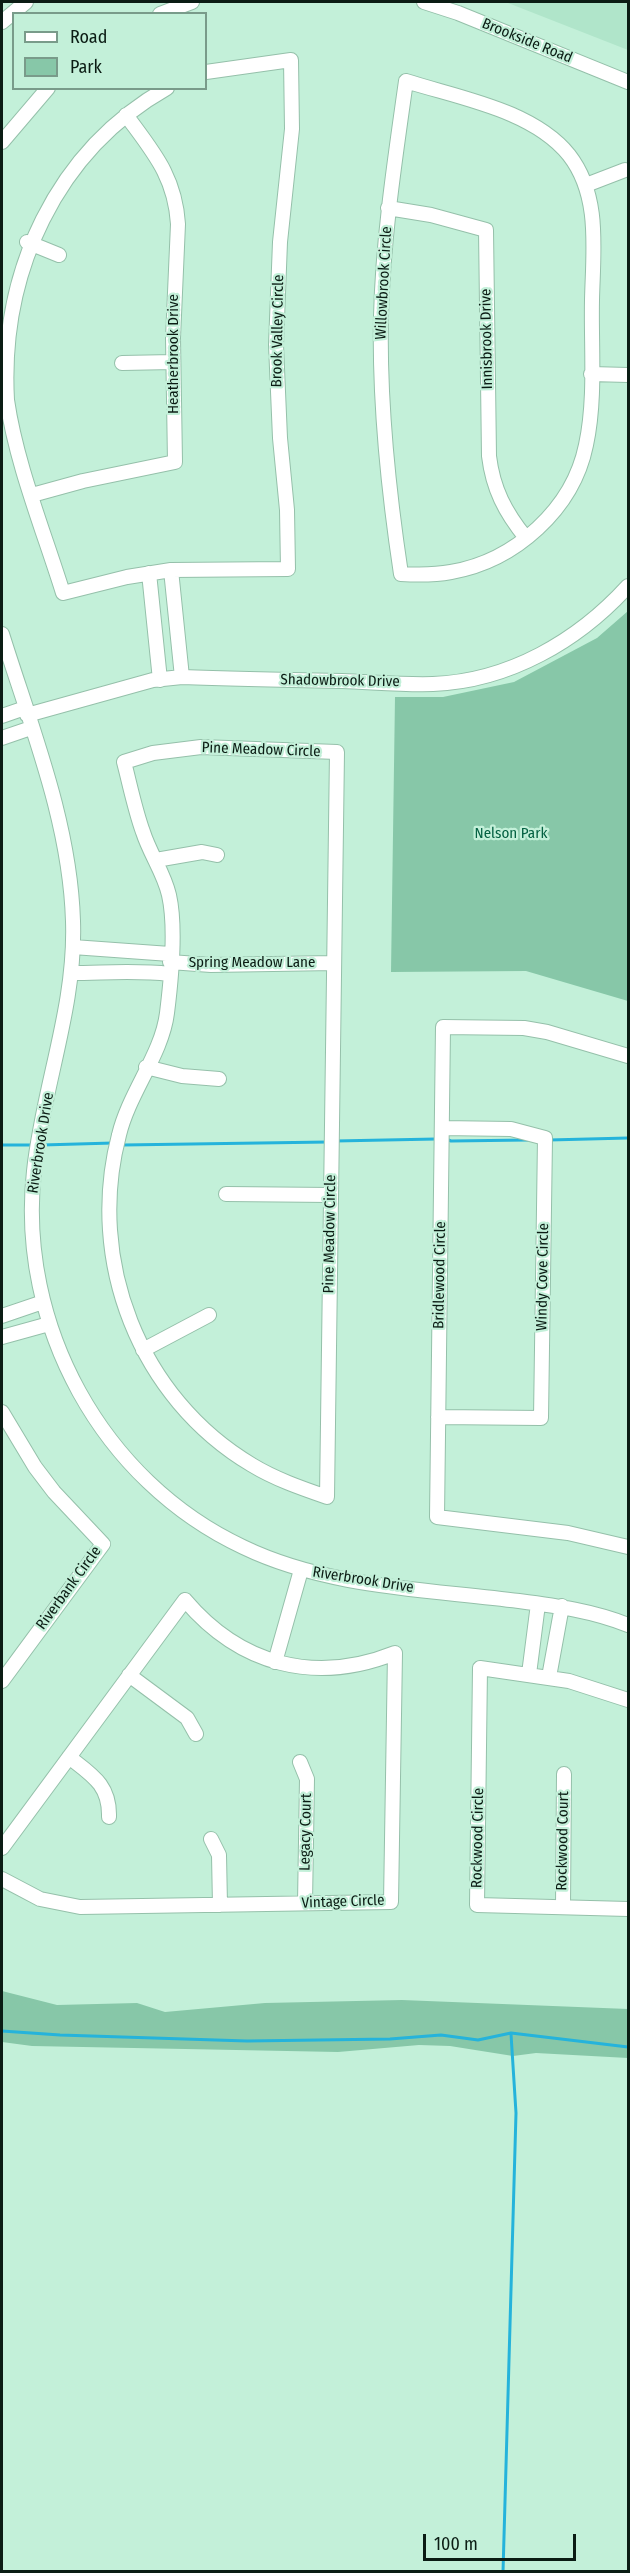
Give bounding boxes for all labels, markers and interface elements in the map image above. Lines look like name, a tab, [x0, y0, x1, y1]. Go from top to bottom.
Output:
legend	[12, 12, 207, 90]
street label: Brookside Road	[479, 15, 575, 67]
text: Road	[70, 26, 107, 48]
text: Park	[70, 56, 102, 78]
street label: Willowbrook Circle	[372, 226, 396, 340]
street label: Brook Valley Circle	[268, 274, 288, 388]
street label: Innisbrook Drive	[477, 288, 497, 390]
street label: Heatherbrook Drive	[165, 294, 183, 414]
street label: Shadowbrook Drive	[280, 671, 400, 691]
street label: Pine Meadow Circle	[201, 739, 321, 761]
park label: Nelson Park	[475, 825, 547, 843]
street label: Spring Meadow Lane	[189, 954, 315, 972]
street label: Riverbrook Drive	[24, 1091, 58, 1195]
street label: Pine Meadow Circle	[320, 1174, 340, 1294]
street label: Bridlewood Circle	[430, 1221, 450, 1329]
street label: Windy Cove Circle	[533, 1223, 553, 1331]
street label: Riverbank Circle	[33, 1543, 105, 1633]
street label: Riverbrook Drive	[311, 1563, 415, 1597]
street label: Rockwood Circle	[468, 1788, 488, 1888]
street label: Rockwood Court	[553, 1791, 573, 1891]
street label: Legacy Court	[296, 1793, 316, 1871]
street label: Vintage Circle	[301, 1892, 385, 1912]
scale bar	[426, 2522, 579, 2560]
text: 100 m	[434, 2533, 478, 2555]

